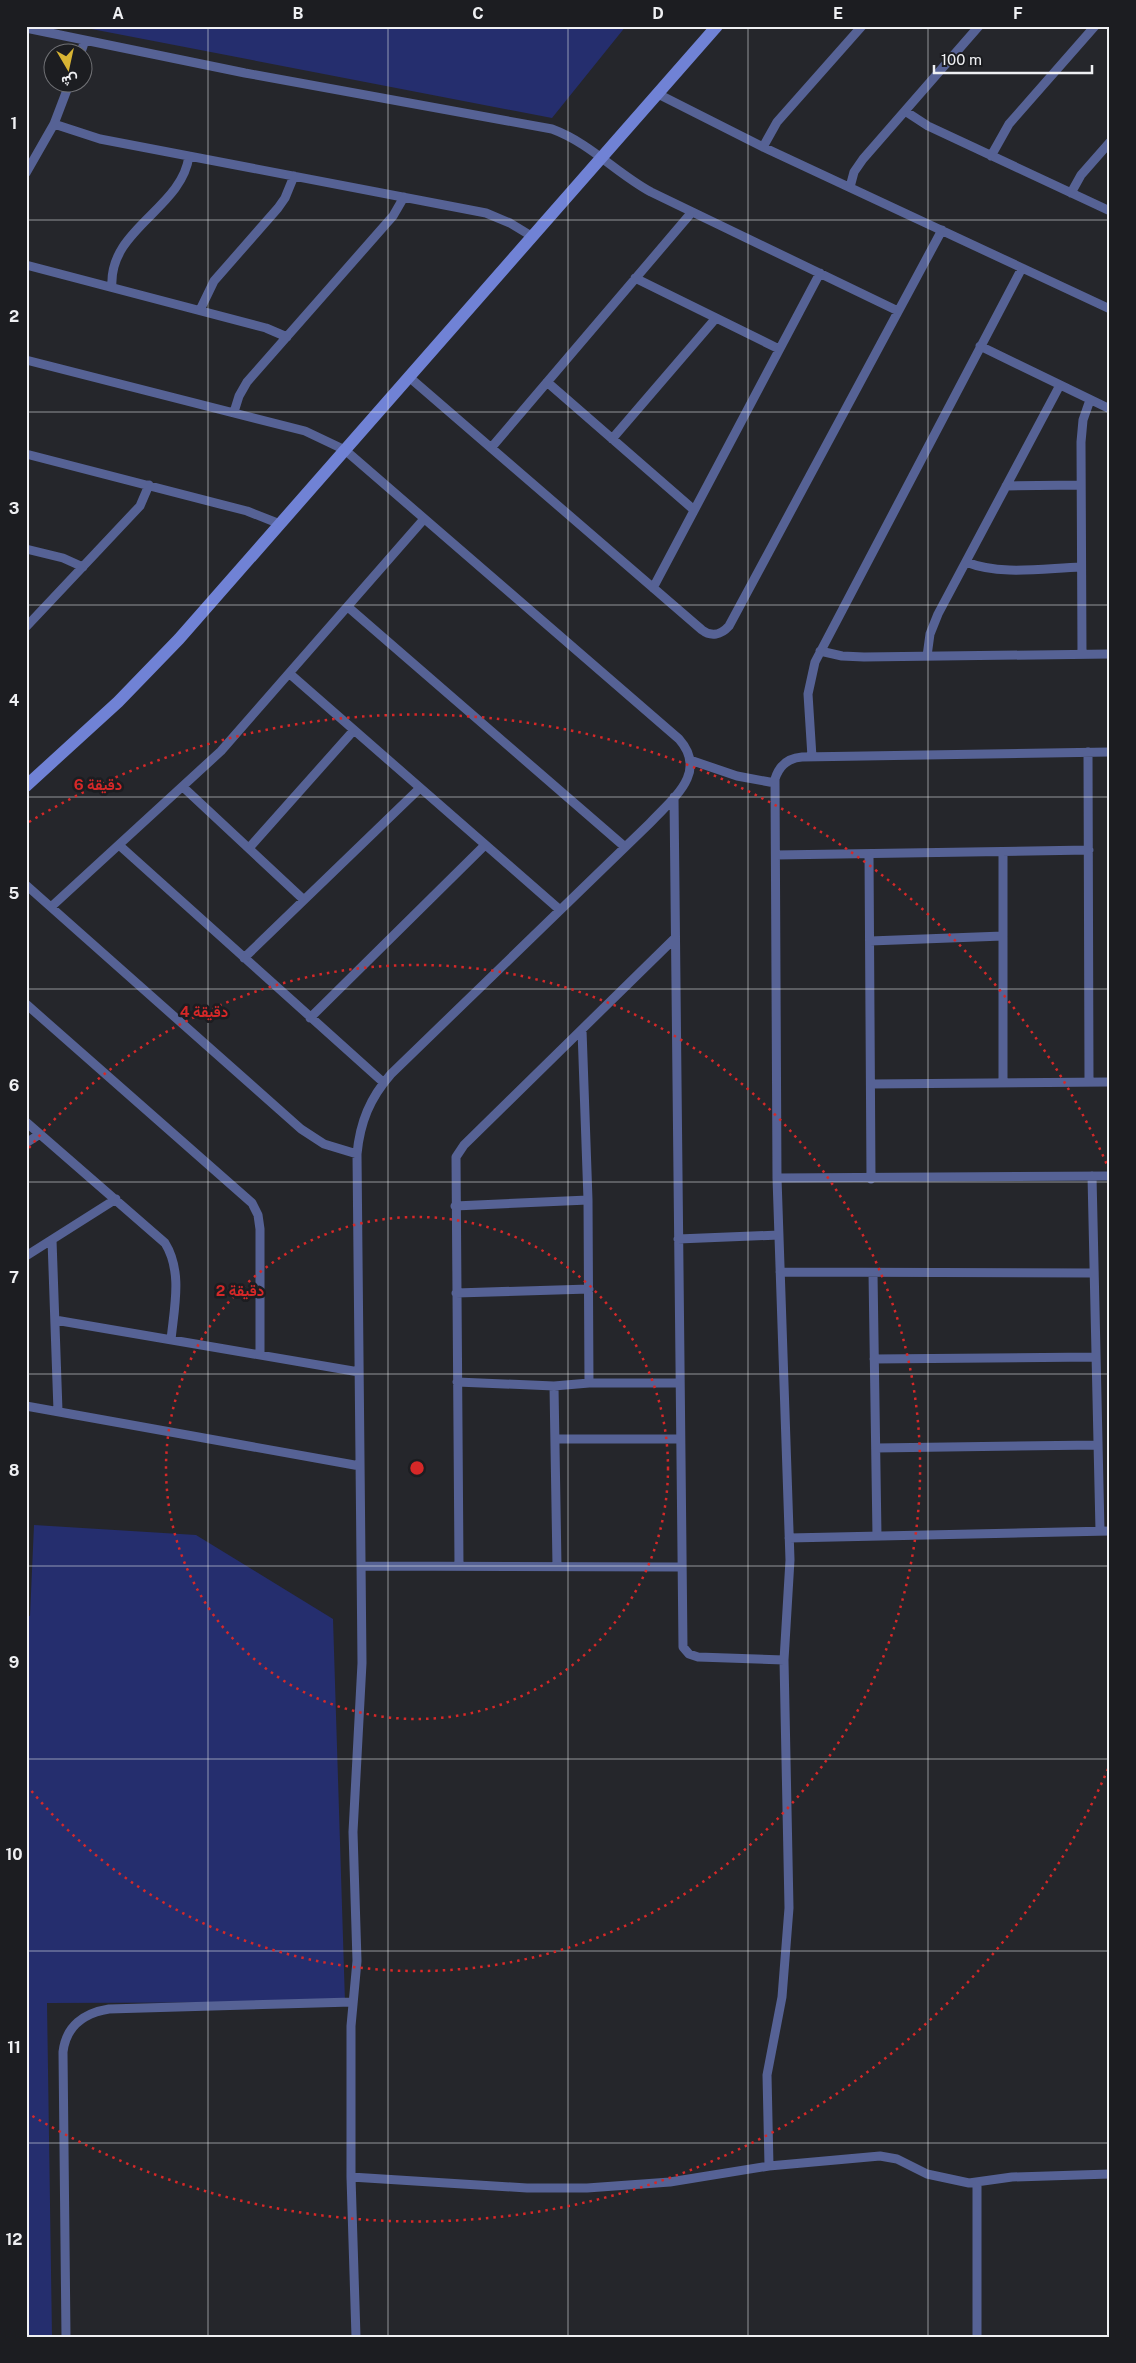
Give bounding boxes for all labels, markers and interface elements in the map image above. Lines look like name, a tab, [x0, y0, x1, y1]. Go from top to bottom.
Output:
text: A	[112, 4, 124, 23]
text: B	[293, 4, 304, 23]
text: C	[472, 4, 484, 23]
text: D	[652, 4, 664, 23]
text: E	[833, 4, 843, 23]
text: F	[1013, 4, 1023, 23]
north arrow	[42, 42, 92, 92]
scale bar	[934, 42, 1091, 74]
text: 100 m	[941, 51, 982, 68]
text: ش	[60, 71, 80, 90]
text: 1	[11, 114, 17, 133]
text: 2	[9, 307, 19, 326]
text: 3	[9, 499, 19, 518]
text: 4	[9, 691, 20, 710]
text: 6 دقيقة	[74, 776, 122, 794]
text: 5	[9, 884, 20, 903]
text: 4 دقيقة	[180, 1003, 228, 1021]
text: 6	[9, 1076, 19, 1095]
text: 7	[9, 1268, 19, 1287]
text: 2 دقيقة	[216, 1282, 264, 1300]
centre of rings	[408, 1459, 426, 1477]
text: 8	[9, 1461, 20, 1480]
text: 9	[9, 1653, 19, 1672]
text: 10	[5, 1845, 23, 1864]
text: 11	[7, 2038, 21, 2057]
text: 12	[5, 2230, 23, 2249]

